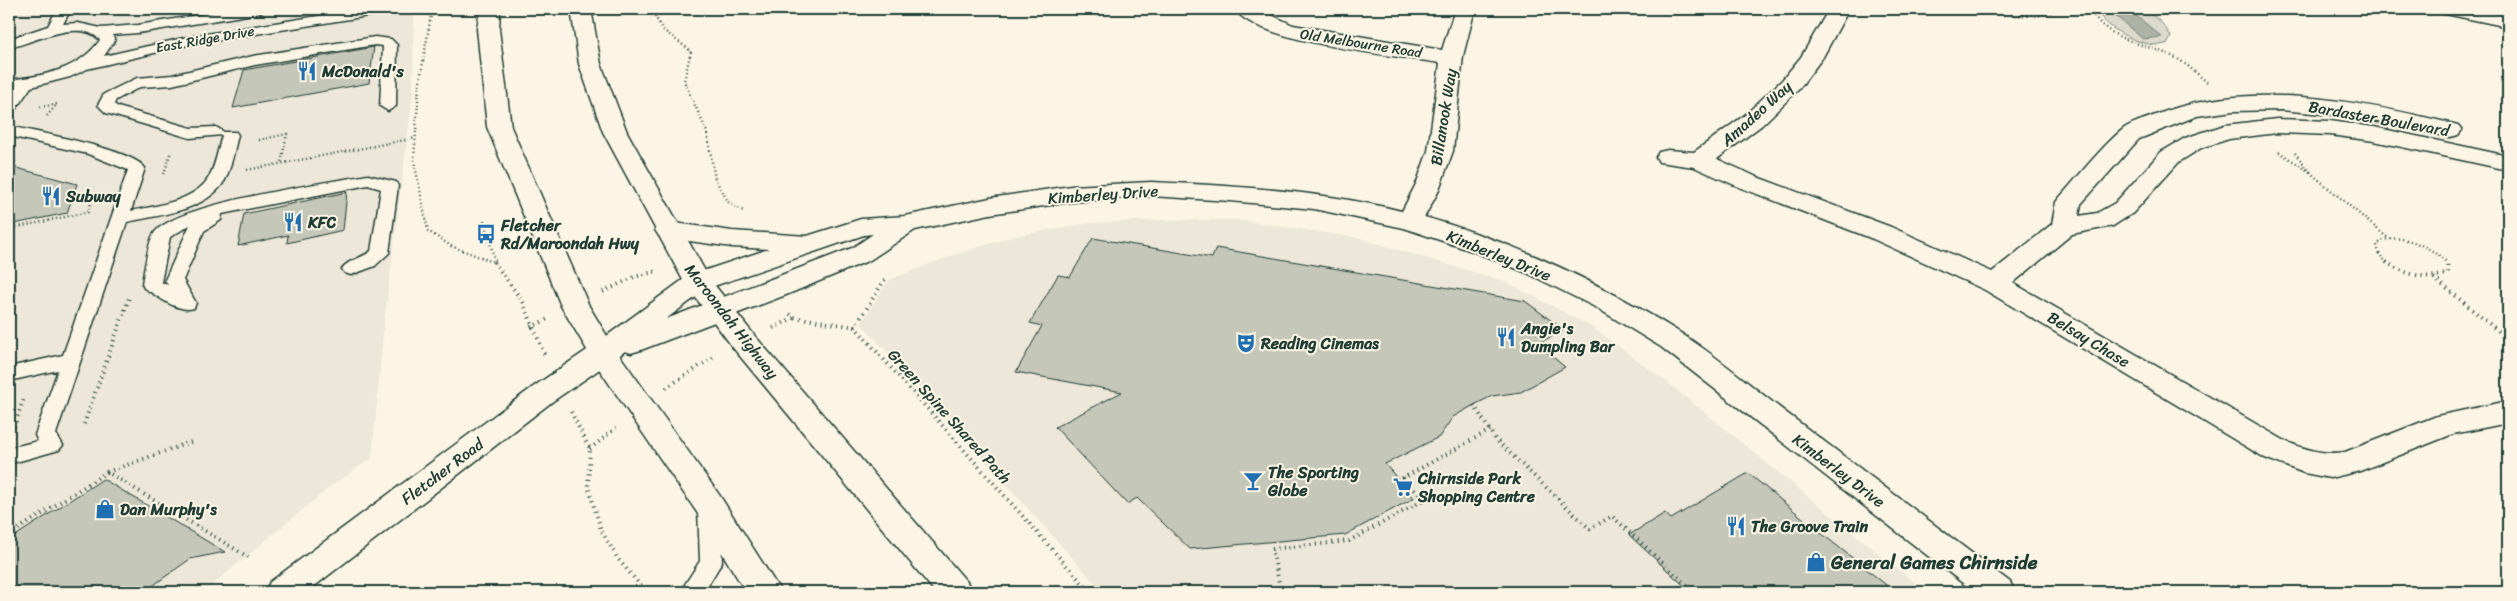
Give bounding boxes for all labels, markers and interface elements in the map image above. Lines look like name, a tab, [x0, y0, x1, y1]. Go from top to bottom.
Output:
street label: East Ridge Drive	[154, 19, 256, 60]
street label: Old Melbourne Road	[1298, 22, 1425, 66]
place label: McDonald's	[321, 57, 404, 86]
restaurant icon: McDonald's	[296, 60, 318, 82]
street label: Billanook Way	[1422, 66, 1466, 168]
street label: Amadeo Way	[1713, 73, 1799, 154]
street label: Bardaster Boulevard	[2306, 92, 2453, 145]
street label: Kimberley Drive	[1047, 176, 1159, 213]
place label: Subway	[65, 182, 121, 211]
restaurant icon: Subway	[40, 185, 62, 207]
place label: KFC	[307, 208, 336, 237]
restaurant icon: KFC	[282, 211, 304, 233]
place label: Fletcher Rd/Maroondah Hwy	[500, 211, 640, 258]
street label: Kimberley Drive	[1442, 221, 1556, 290]
bus stop icon: Fletcher Rd/Maroondah Hwy	[475, 223, 497, 245]
street label: Maroondah Highway	[677, 257, 787, 386]
street label: Belsay Chase	[2042, 303, 2136, 376]
place label: Angie's Dumpling Bar	[1520, 314, 1616, 361]
restaurant icon: Angie's Dumpling Bar	[1495, 326, 1517, 348]
place label: Reading Cinemas	[1260, 329, 1379, 358]
theatre icon: Reading Cinemas	[1235, 332, 1257, 354]
street label: Green Spine Shared Path	[880, 342, 1019, 491]
street label: Kimberley Drive	[1786, 426, 1892, 515]
street label: Fletcher Road	[394, 429, 491, 512]
place label: The Sporting Globe	[1267, 458, 1359, 505]
place label: Chirnside Park Shopping Centre	[1417, 464, 1536, 511]
bar icon: The Sporting Globe	[1242, 470, 1264, 492]
supermarket icon: Chirnside Park Shopping Centre	[1392, 476, 1414, 498]
place label: Dan Murphy's	[120, 495, 217, 524]
shop icon: Dan Murphy's	[94, 498, 116, 520]
place label: The Groove Train	[1751, 512, 1869, 541]
restaurant icon: The Groove Train	[1725, 515, 1747, 537]
place label: General Games Chirnside	[1830, 546, 2038, 579]
shop icon: General Games Chirnside	[1805, 551, 1827, 573]

